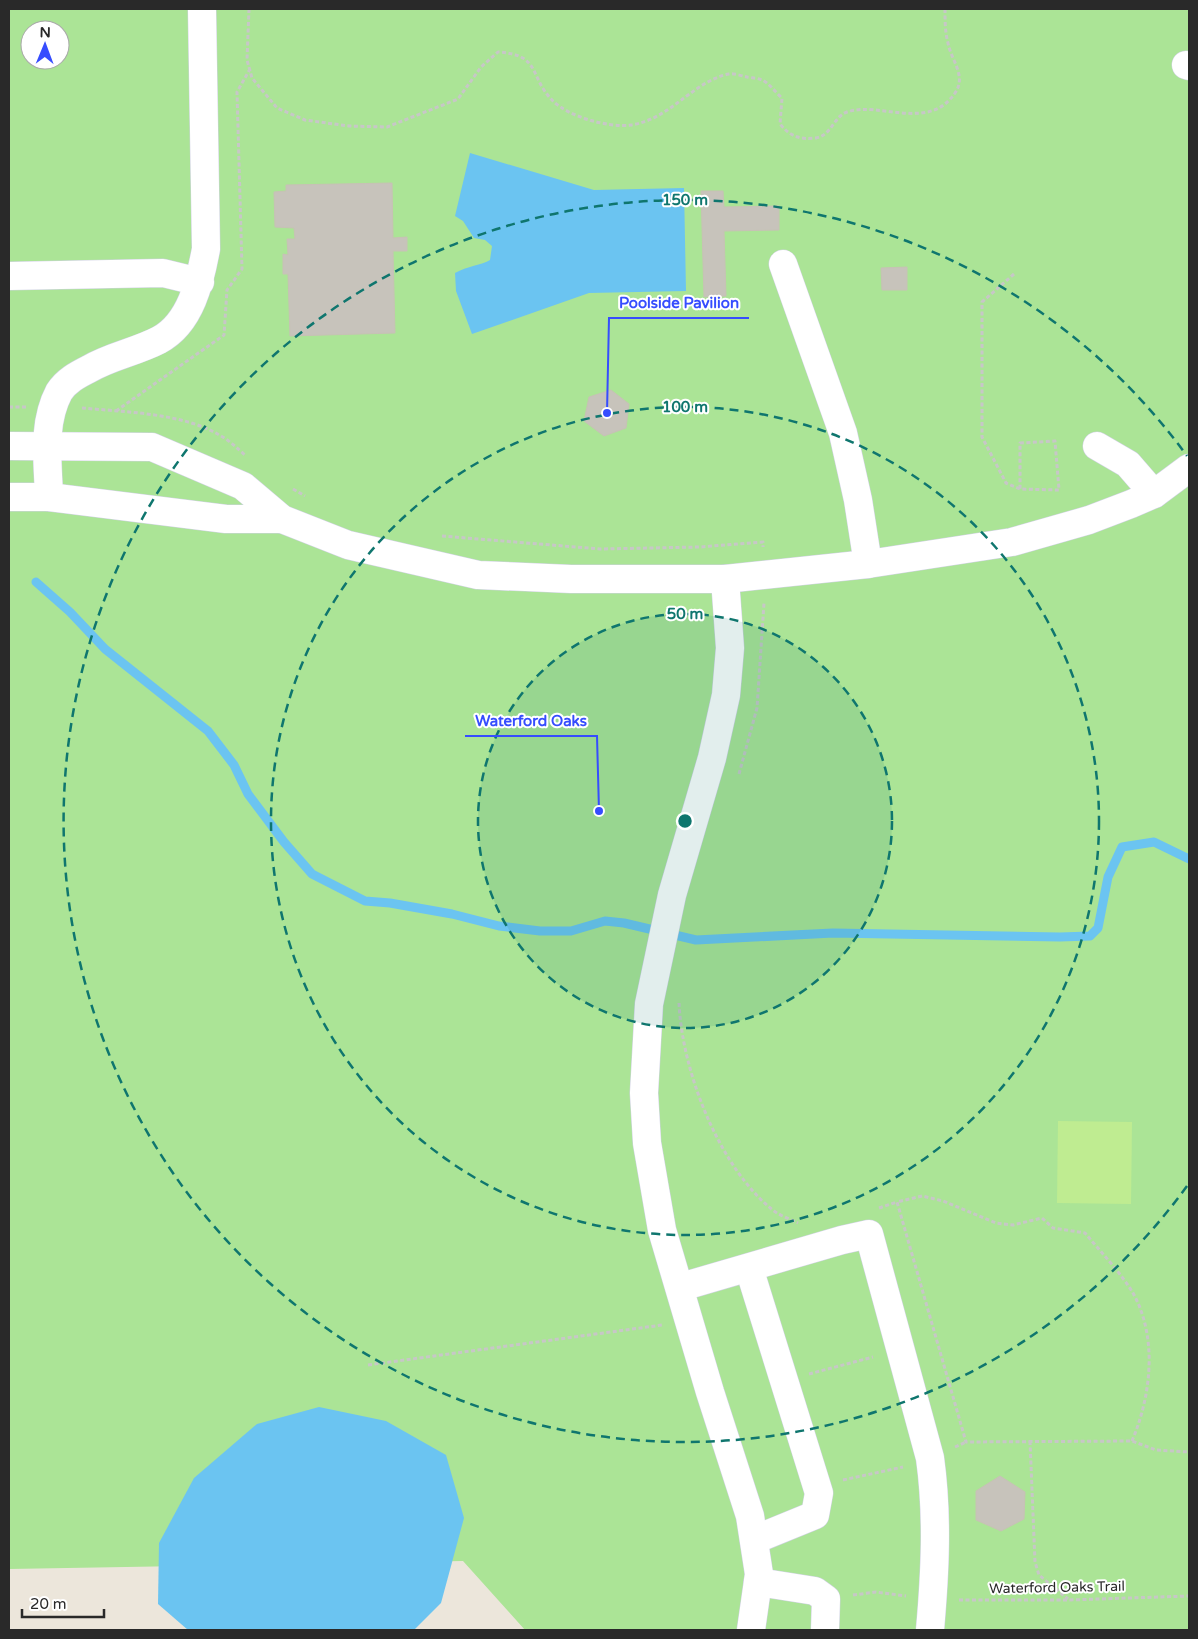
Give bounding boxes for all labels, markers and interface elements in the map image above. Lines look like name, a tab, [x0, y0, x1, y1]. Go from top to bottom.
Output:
north arrow	[20, 20, 70, 70]
text: N	[39, 24, 51, 41]
text: 150 m	[662, 191, 708, 209]
callout: Poolside Pavilion	[609, 288, 749, 318]
text: Poolside Pavilion	[619, 294, 739, 312]
text: 100 m	[662, 398, 708, 416]
text: 50 m	[667, 605, 703, 623]
callout: Waterford Oaks	[465, 706, 597, 736]
text: Waterford Oaks	[475, 712, 587, 730]
centre of rings	[676, 812, 694, 830]
street label: Waterford Oaks Trail	[989, 1578, 1125, 1597]
scale bar	[22, 1586, 105, 1618]
text: 20 m	[30, 1595, 67, 1613]

